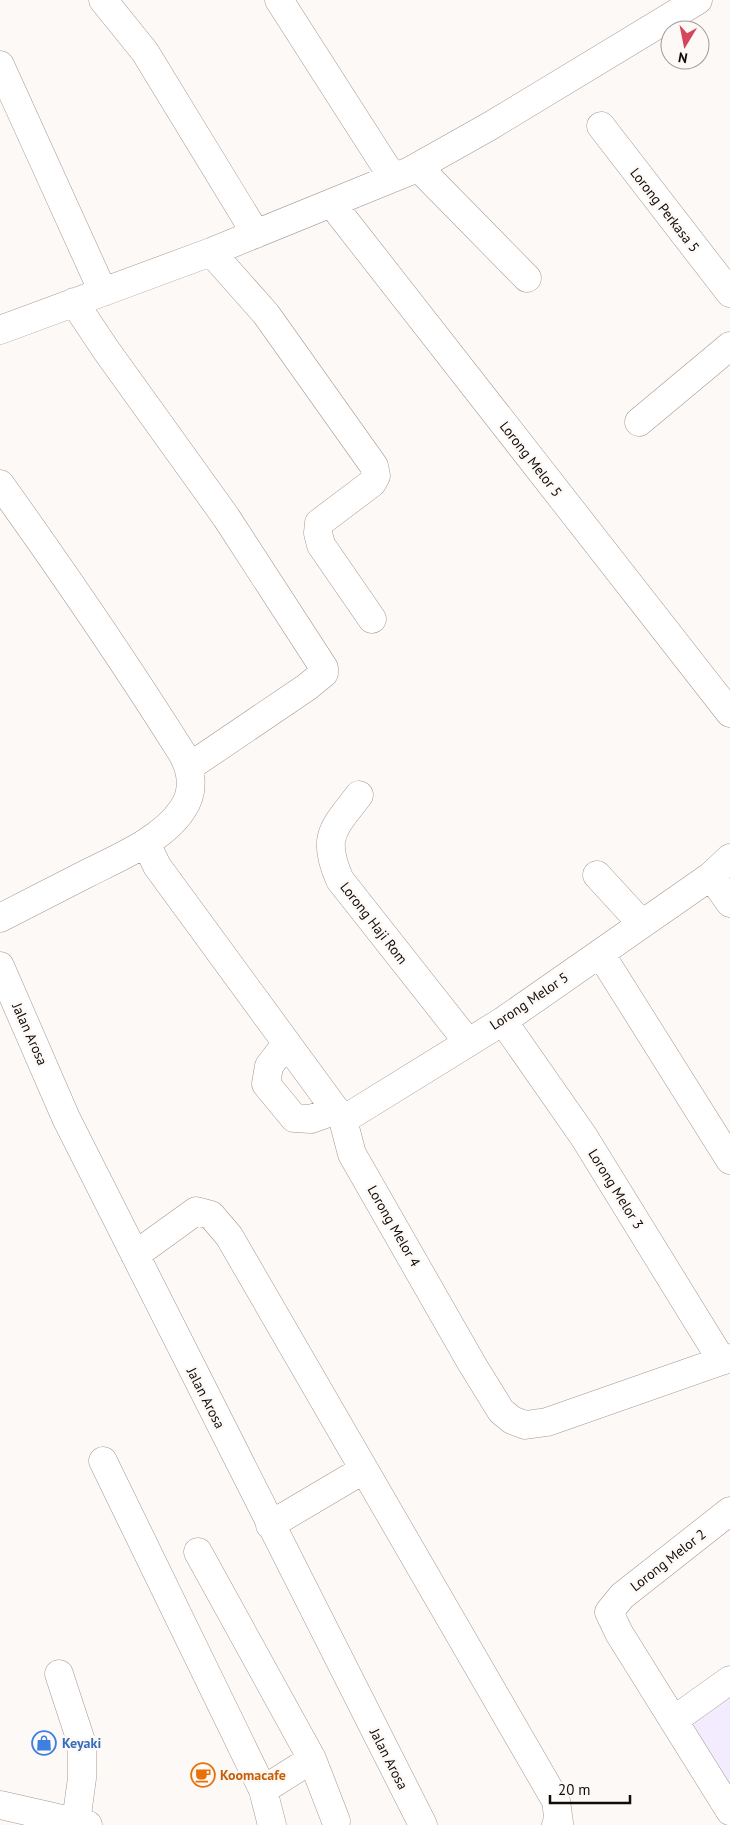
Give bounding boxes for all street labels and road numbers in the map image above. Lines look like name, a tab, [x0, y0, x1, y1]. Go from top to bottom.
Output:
street label: Lorong Perkasa 5	[626, 164, 704, 256]
street label: Lorong Melor 5	[496, 418, 566, 500]
street label: Lorong Haji Rom	[336, 878, 412, 968]
street label: Lorong Melor 5	[486, 968, 572, 1034]
street label: Jalan Arosa	[8, 999, 52, 1068]
street label: Lorong Melor 3	[584, 1146, 648, 1232]
street label: Lorong Melor 4	[363, 1182, 425, 1270]
street label: Jalan Arosa	[182, 1363, 229, 1432]
street label: Lorong Melor 2	[627, 1525, 709, 1595]
street label: Jalan Arosa	[365, 1724, 412, 1793]

